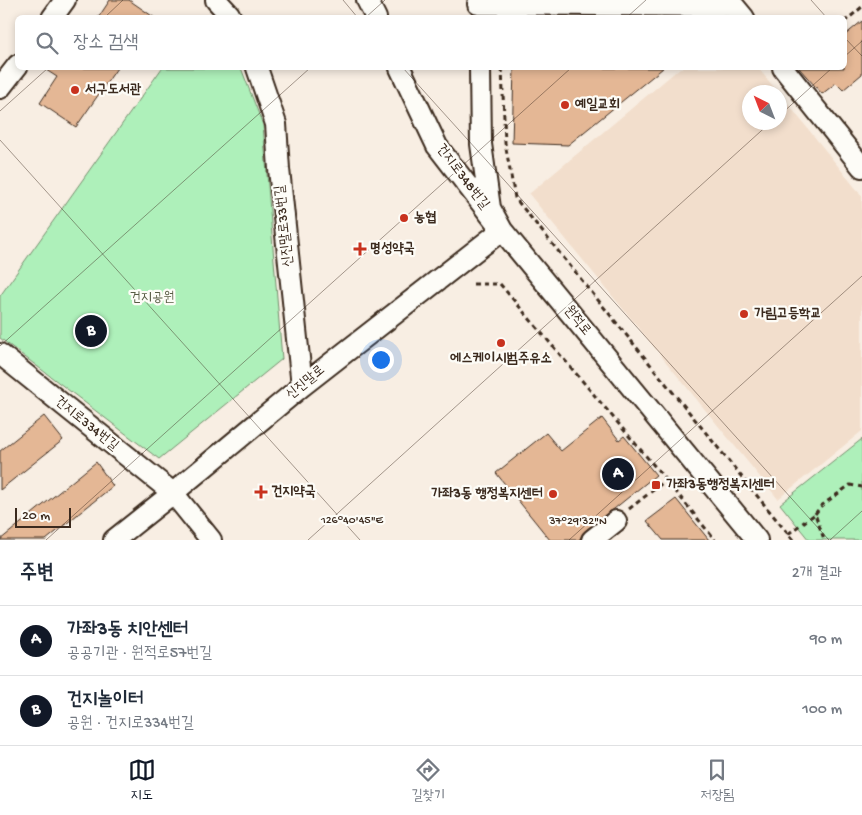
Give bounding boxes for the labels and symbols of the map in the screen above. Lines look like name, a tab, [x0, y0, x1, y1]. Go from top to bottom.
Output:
place label: 서구도서관	[85, 82, 142, 99]
marker: 서구도서관	[69, 84, 81, 96]
north arrow	[742, 85, 787, 130]
place label: 예일교회	[575, 97, 620, 114]
marker: 예일교회	[559, 99, 571, 111]
street label: 건지로348번길	[432, 141, 493, 214]
street label: 신진말로33번길	[272, 184, 298, 268]
place label: 농협	[414, 210, 437, 227]
marker: 농협	[398, 212, 410, 224]
place label: 명성약국	[370, 241, 415, 258]
marker: 명성약국	[354, 243, 366, 255]
park label: 건지공원	[129, 290, 175, 307]
street label: 원적로	[560, 303, 594, 339]
place label: 가림고등학교	[754, 306, 822, 323]
marker: 가림고등학교	[738, 308, 750, 320]
pin: B	[75, 312, 107, 350]
marker: 에스케이시범주유소	[495, 337, 507, 349]
your location	[368, 347, 394, 373]
place label: 에스케이시범주유소	[450, 351, 552, 368]
street label: 신진말로	[283, 362, 329, 404]
street label: 건지로334번길	[51, 393, 122, 455]
pin: A	[602, 455, 634, 493]
place label: 가좌3동행정복지센터	[666, 477, 775, 494]
marker: 가좌3동행정복지센터	[650, 479, 662, 491]
place label: 건지약국	[271, 484, 316, 501]
marker: 건지약국	[255, 486, 267, 498]
place label: 가좌3동 행정복지센터	[431, 486, 543, 503]
marker: 가좌3동 행정복지센터	[547, 488, 559, 500]
scale bar	[15, 505, 71, 528]
text: 126°40'45"E	[320, 514, 384, 528]
text: 37°29'32"N	[548, 515, 607, 529]

